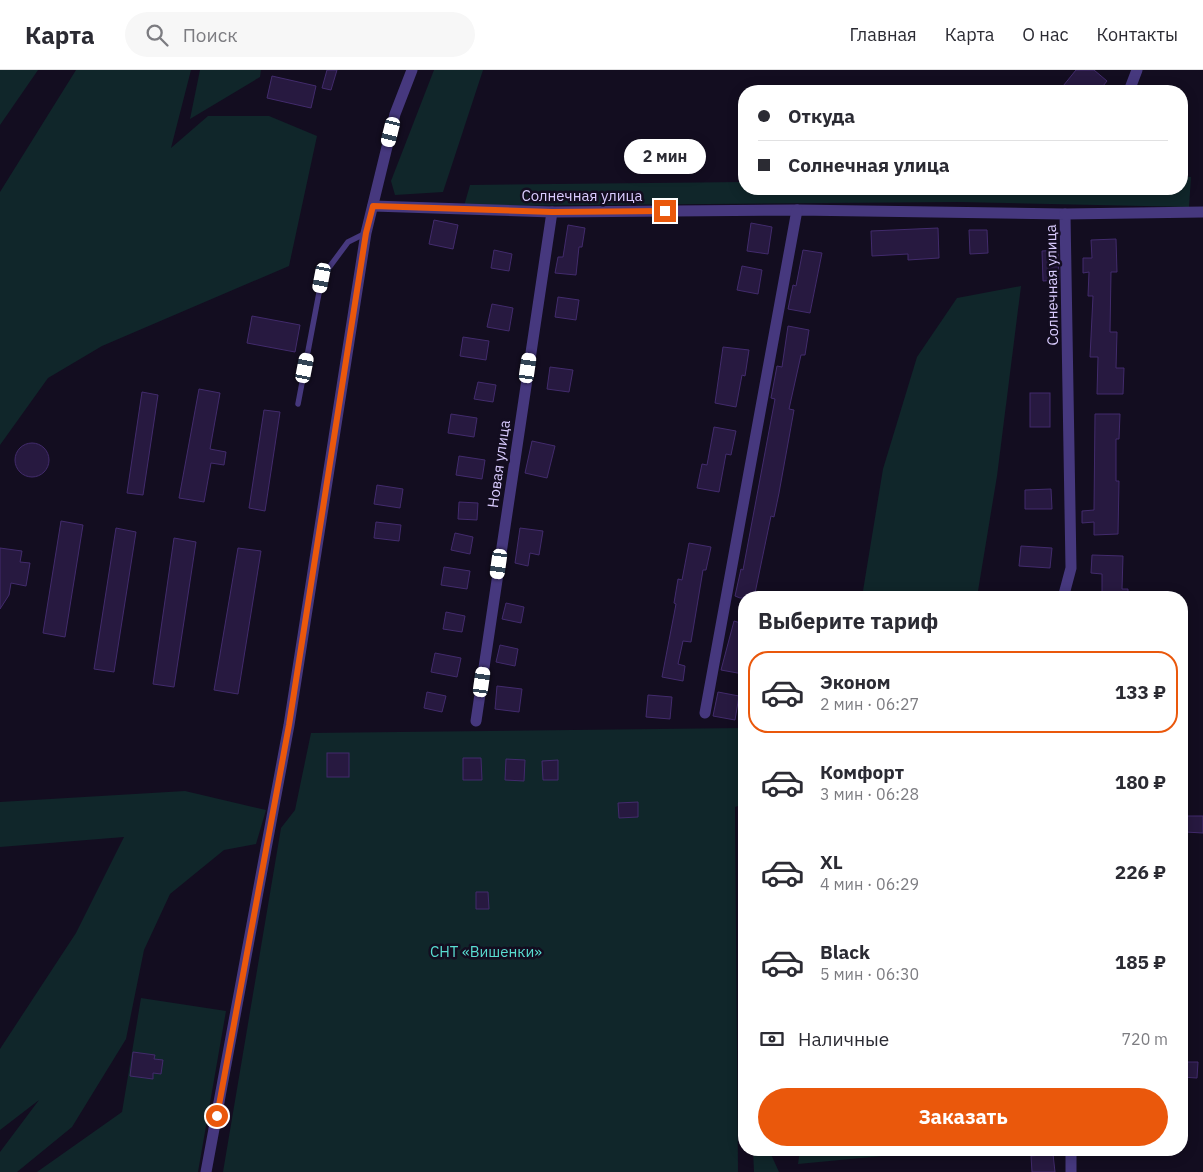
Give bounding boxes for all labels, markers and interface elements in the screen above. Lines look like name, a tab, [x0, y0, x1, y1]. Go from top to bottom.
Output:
search box	[125, 12, 475, 57]
text: Карта	[25, 19, 95, 51]
icon: search	[143, 21, 171, 49]
text: Поиск	[183, 23, 238, 47]
text: Главная	[849, 23, 917, 46]
text: Карта	[945, 23, 994, 46]
text: О нас	[1022, 23, 1069, 46]
text: Контакты	[1097, 23, 1178, 46]
text: Откуда	[788, 104, 855, 128]
car	[380, 116, 401, 148]
callout: 2 мин	[624, 138, 706, 174]
text: 2 мин	[643, 146, 687, 166]
text: Солнечная улица	[788, 153, 949, 177]
street label: Солнечная улица	[521, 186, 643, 205]
route end	[654, 200, 676, 222]
street label: Солнечная улица	[1041, 224, 1062, 346]
car	[311, 262, 332, 294]
car	[294, 352, 315, 384]
car	[518, 352, 537, 384]
street label: Новая улица	[483, 419, 514, 509]
car	[489, 548, 508, 580]
text: Выберите тариф	[758, 606, 938, 635]
car	[472, 666, 491, 698]
icon: car	[760, 670, 805, 715]
text: Эконом	[820, 670, 891, 694]
text: 133 ₽	[1115, 680, 1166, 704]
text: 2 мин · 06:27	[820, 694, 919, 714]
icon: car	[760, 760, 805, 805]
text: Комфорт	[820, 760, 904, 784]
text: 180 ₽	[1115, 770, 1166, 794]
text: 3 мин · 06:28	[820, 784, 919, 804]
icon: car	[760, 850, 805, 895]
text: XL	[820, 850, 843, 874]
text: 226 ₽	[1115, 860, 1166, 884]
text: 4 мин · 06:29	[820, 874, 919, 894]
icon: car	[760, 940, 805, 985]
text: Black	[820, 940, 870, 964]
park label: СНТ «Вишенки»	[430, 942, 542, 961]
text: 185 ₽	[1115, 950, 1166, 974]
text: 5 мин · 06:30	[820, 964, 919, 984]
icon: cash	[758, 1025, 786, 1053]
text: Наличные	[798, 1027, 889, 1051]
text: 720 m	[1121, 1029, 1168, 1049]
button: Заказать	[758, 1088, 1168, 1146]
route start	[206, 1105, 228, 1127]

